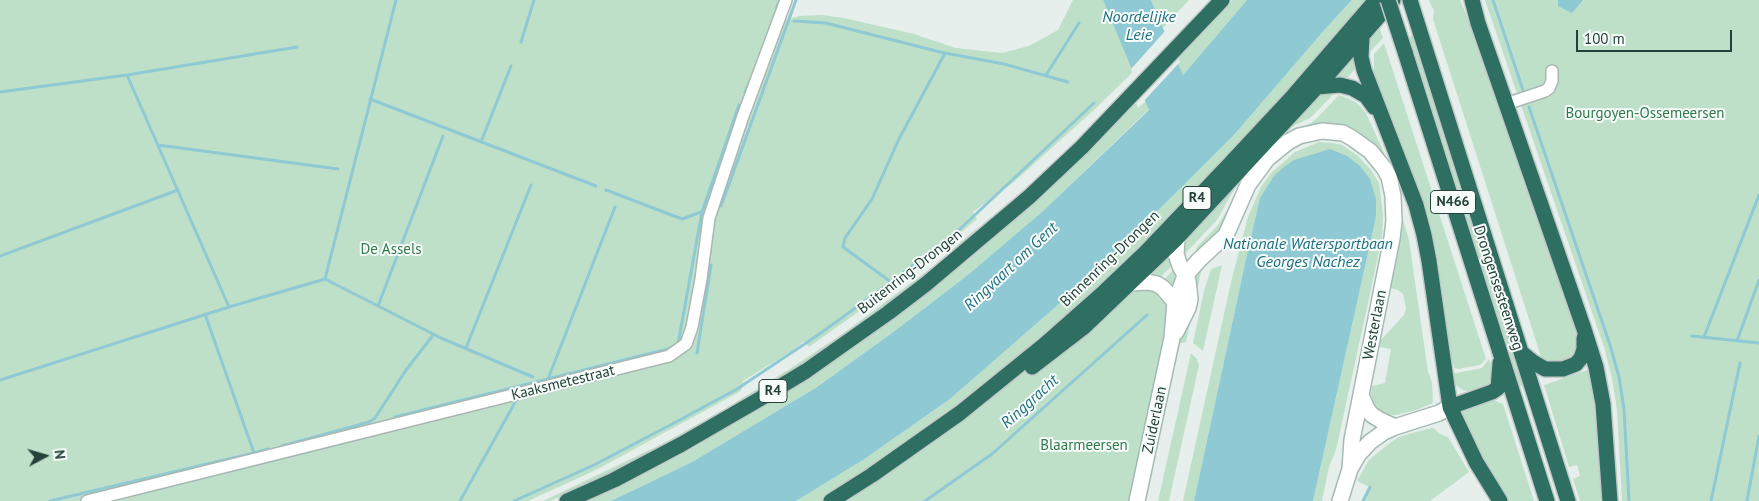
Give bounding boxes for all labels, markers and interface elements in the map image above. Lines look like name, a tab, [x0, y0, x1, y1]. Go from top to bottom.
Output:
water label: Noordelijke Leie	[1102, 7, 1176, 45]
scale bar	[1579, 20, 1735, 52]
text: 100 m	[1584, 29, 1625, 48]
park label: Bourgoyen-Ossemeersen	[1566, 105, 1724, 123]
road number: R4	[1183, 187, 1211, 210]
road number: N466	[1430, 190, 1476, 213]
street label: Binnenring-Drongen	[1057, 207, 1163, 311]
water label: Ringvaart om Gent	[960, 219, 1062, 315]
street label: Drongensesteenweg	[1469, 223, 1527, 353]
street label: Buitenring-Drongen	[854, 226, 966, 318]
water label: Nationale Watersportbaan Georges Nachez	[1223, 234, 1393, 272]
park label: De Assels	[360, 241, 422, 259]
street label: Westerlaan	[1359, 289, 1391, 361]
street label: Kaaksmetestraat	[509, 361, 617, 405]
water label: Ringgracht	[997, 371, 1063, 433]
road number: R4	[759, 380, 787, 402]
street label: Zuiderlaan	[1139, 385, 1171, 455]
north arrow	[20, 431, 70, 481]
park label: Blaarmeersen	[1040, 437, 1128, 455]
text: N	[50, 449, 69, 460]

